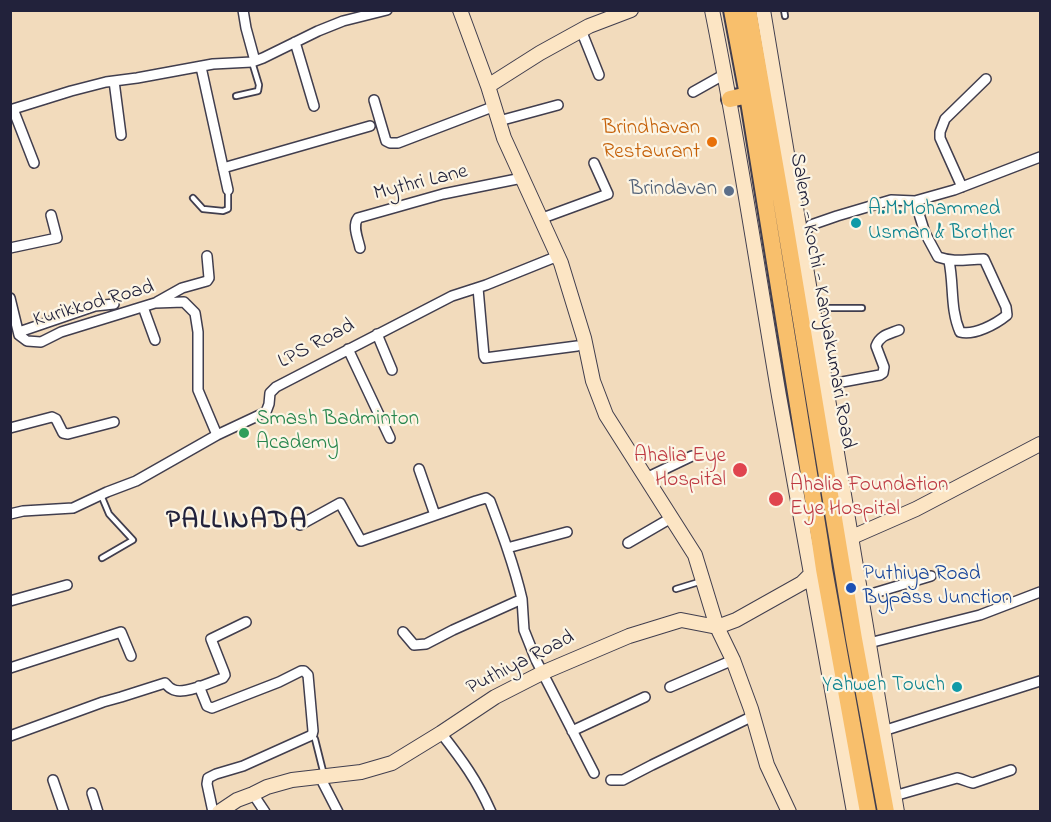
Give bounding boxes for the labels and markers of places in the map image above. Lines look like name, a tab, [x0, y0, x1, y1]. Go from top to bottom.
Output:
place label: Brindhavan Restaurant	[602, 117, 700, 167]
marker: Brindhavan Restaurant	[705, 135, 719, 149]
place label: Brindavan	[629, 178, 717, 204]
marker: Brindavan	[722, 184, 736, 198]
place label: A.M.Mohammed Usman & Brother	[868, 198, 1015, 248]
marker: A.M.Mohammed Usman & Brother	[849, 216, 863, 230]
place label: Smash Badminton Academy	[256, 408, 419, 458]
marker: Smash Badminton Academy	[237, 426, 251, 440]
place label: Ahalia Eye Hospital	[634, 445, 726, 495]
marker: Ahalia Eye Hospital	[731, 461, 749, 479]
place label: Ahalia Foundation Eye Hospital	[790, 474, 948, 524]
marker: Ahalia Foundation Eye Hospital	[767, 490, 785, 508]
place label: Puthiya Road Bypass Junction	[863, 563, 1012, 613]
marker: Puthiya Road Bypass Junction	[844, 581, 858, 595]
place label: Yahweh Touch	[822, 674, 945, 700]
marker: Yahweh Touch	[950, 680, 964, 694]

